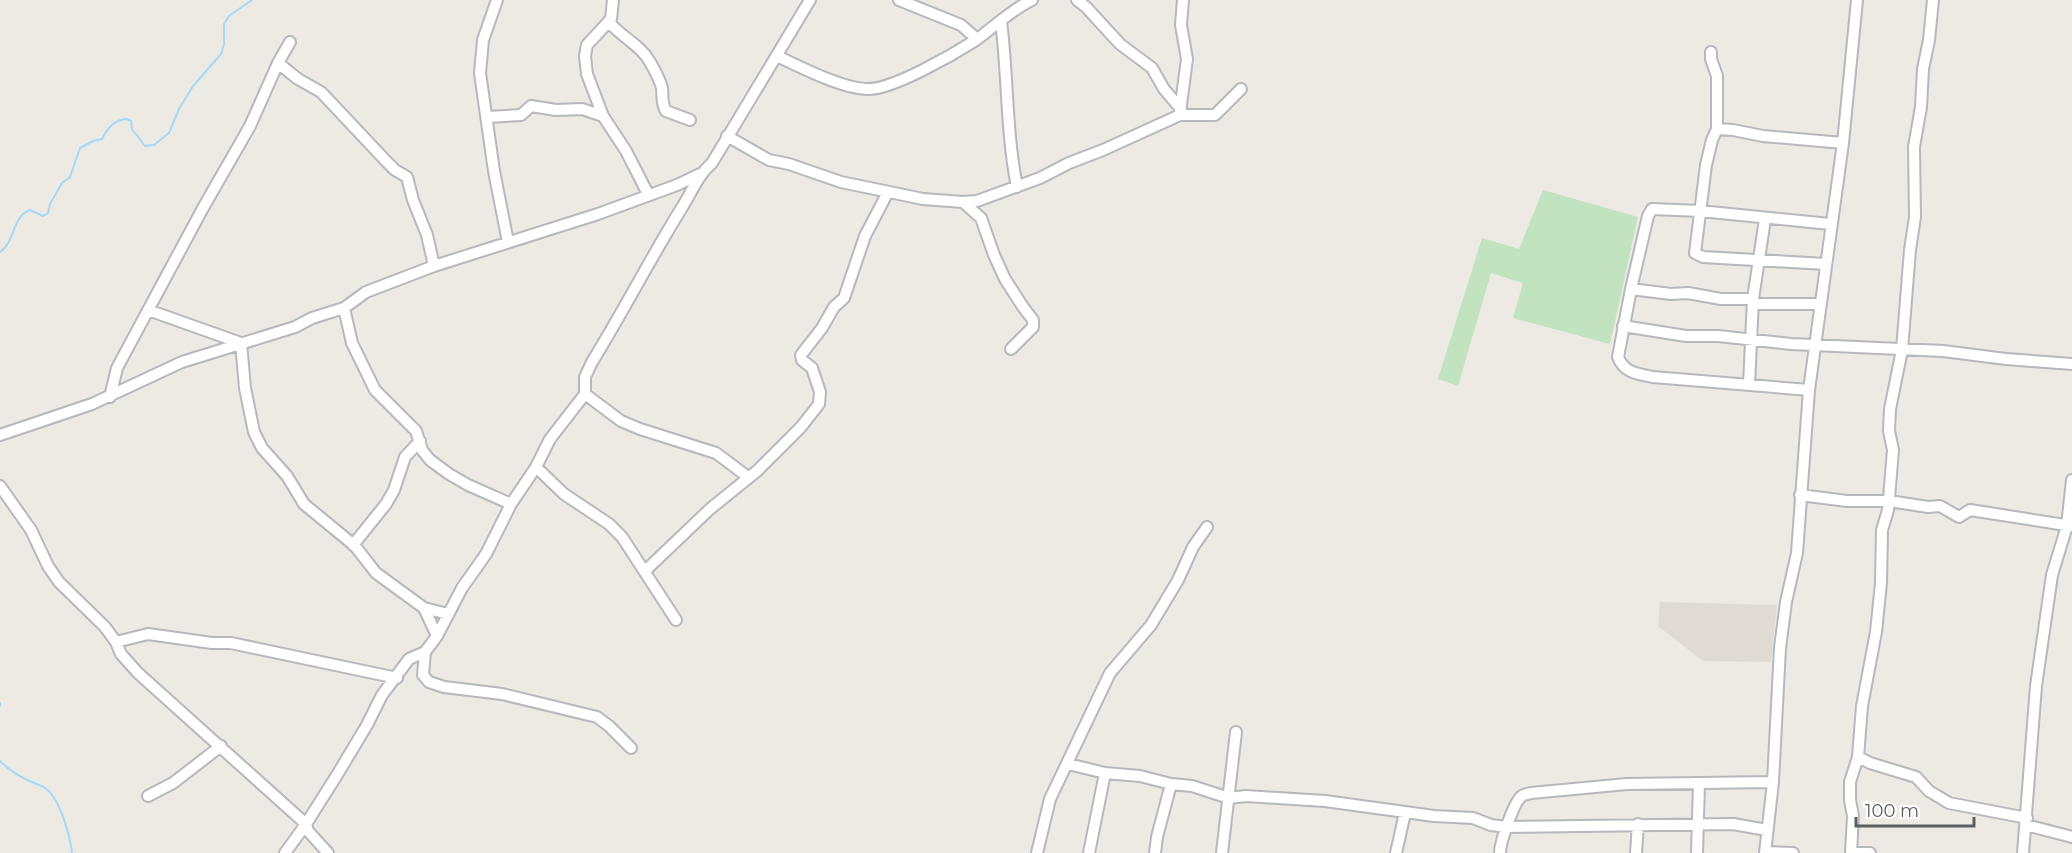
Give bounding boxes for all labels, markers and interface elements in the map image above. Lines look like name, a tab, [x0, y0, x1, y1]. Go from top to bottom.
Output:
scale bar	[1856, 790, 1974, 828]
text: 100 m	[1865, 800, 1919, 822]

